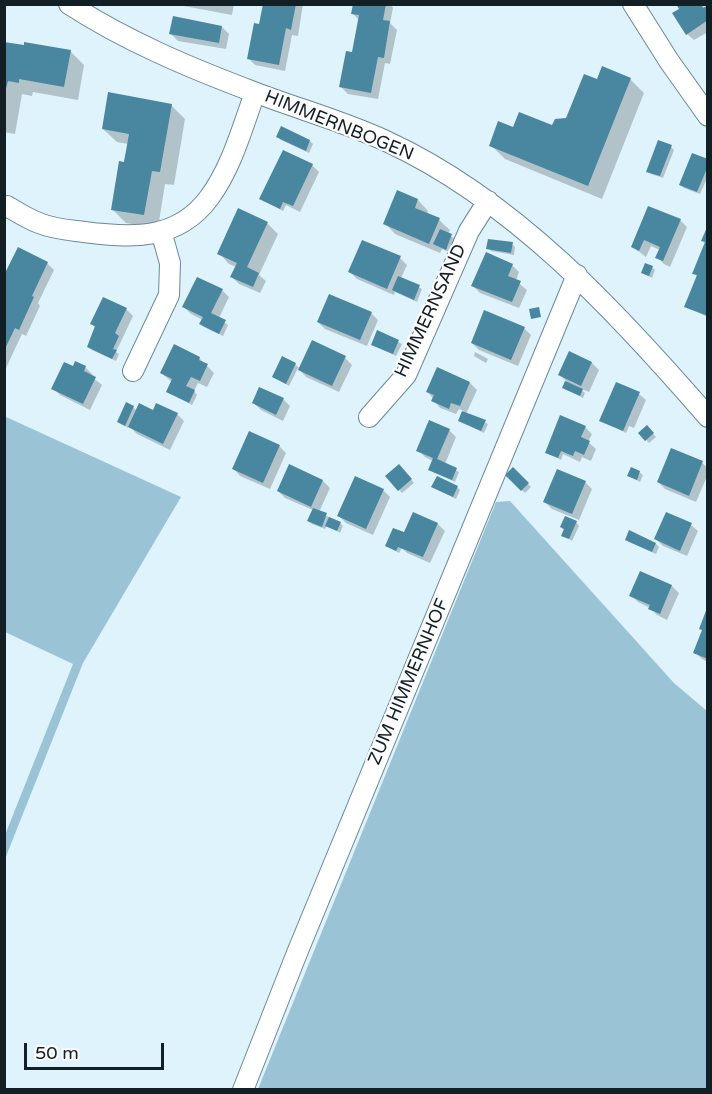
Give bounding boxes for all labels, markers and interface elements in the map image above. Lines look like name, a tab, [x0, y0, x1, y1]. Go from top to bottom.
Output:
street label: HIMMERNBOGEN	[261, 86, 417, 166]
street label: HIMMERNSAND	[391, 241, 471, 381]
street label: ZUM HIMMERNHOF	[364, 596, 454, 768]
scale bar	[27, 1031, 166, 1069]
text: 50 m	[35, 1042, 79, 1064]

